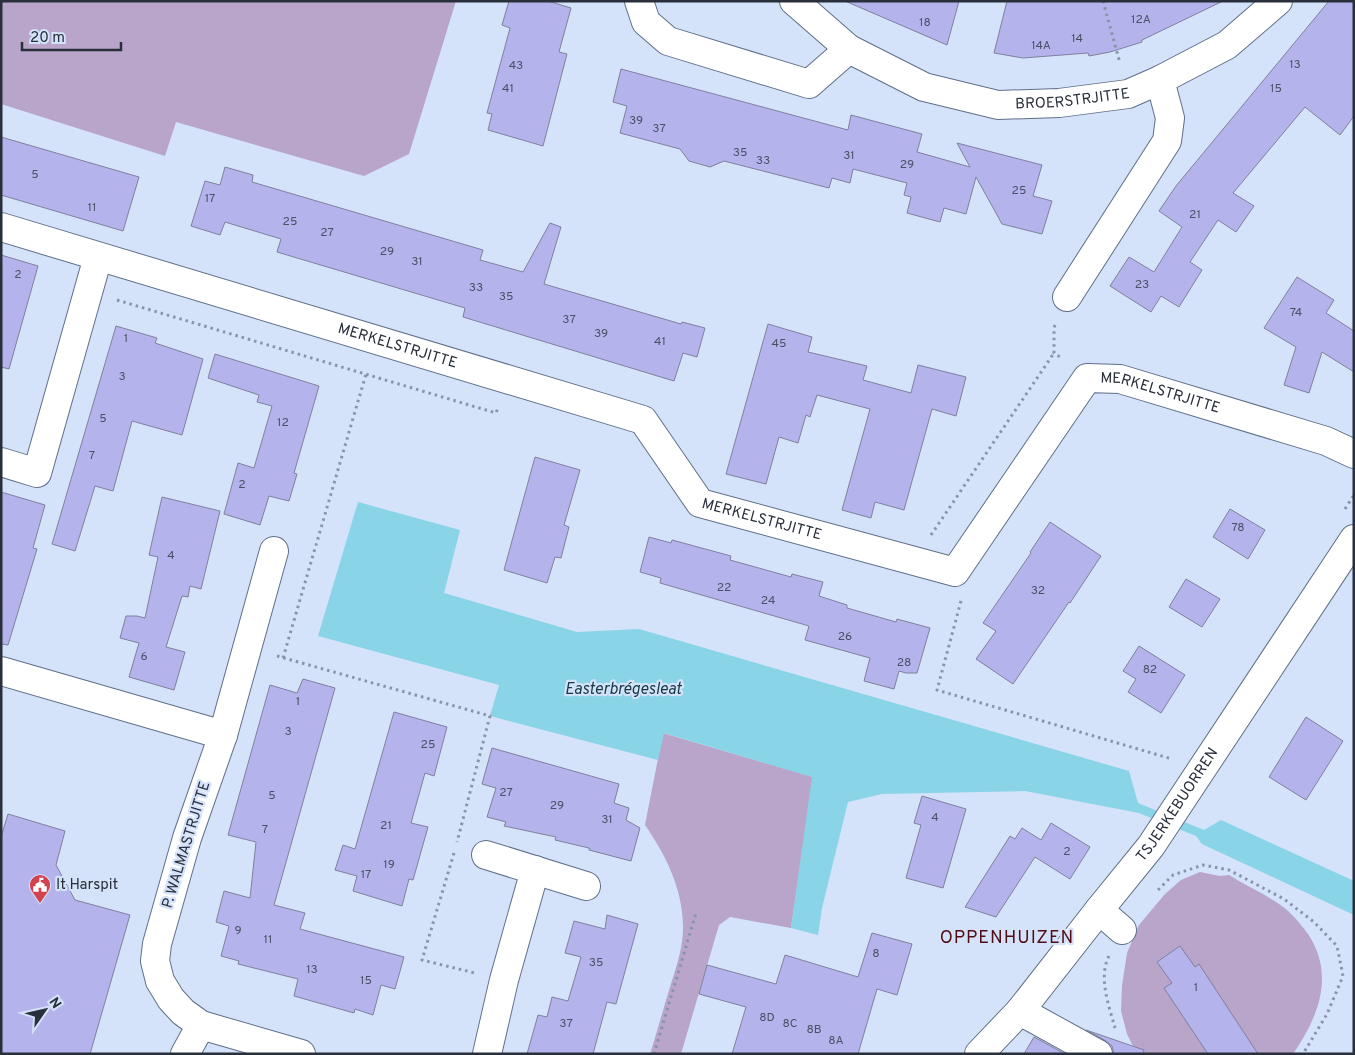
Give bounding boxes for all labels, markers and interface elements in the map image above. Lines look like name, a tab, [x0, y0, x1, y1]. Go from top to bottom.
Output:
house number: 12A	[1131, 12, 1151, 28]
house number: 18	[919, 15, 931, 31]
scale bar	[22, 20, 121, 52]
text: 20 m	[30, 29, 65, 48]
house number: 14	[1071, 31, 1083, 47]
house number: 14A	[1031, 38, 1051, 54]
house number: 13	[1289, 57, 1301, 73]
house number: 43	[509, 58, 523, 74]
house number: 41	[502, 81, 514, 97]
house number: 15	[1270, 81, 1282, 97]
street label: BROERSTRJITTE	[1015, 84, 1131, 114]
house number: 39	[629, 113, 643, 129]
house number: 37	[652, 121, 666, 137]
house number: 35	[733, 145, 747, 161]
house number: 31	[843, 148, 855, 164]
house number: 33	[756, 153, 770, 169]
house number: 29	[900, 157, 914, 173]
house number: 5	[31, 167, 39, 183]
house number: 25	[1012, 183, 1026, 199]
house number: 17	[205, 191, 215, 207]
house number: 11	[88, 200, 96, 216]
house number: 21	[1189, 207, 1201, 223]
house number: 25	[283, 214, 297, 230]
house number: 27	[320, 225, 334, 241]
house number: 29	[380, 244, 394, 260]
house number: 31	[411, 254, 423, 270]
house number: 2	[14, 267, 22, 283]
house number: 23	[1135, 277, 1149, 293]
house number: 33	[469, 280, 483, 296]
house number: 35	[499, 289, 513, 305]
house number: 74	[1290, 305, 1302, 321]
house number: 37	[562, 312, 576, 328]
street label: MERKELSTRJITTE	[336, 319, 459, 373]
house number: 39	[594, 326, 608, 342]
house number: 1	[124, 331, 128, 347]
house number: 41	[654, 334, 666, 350]
house number: 45	[772, 336, 786, 352]
house number: 3	[118, 369, 126, 385]
street label: MERKELSTRJITTE	[1100, 369, 1222, 418]
house number: 5	[99, 411, 107, 427]
house number: 12	[277, 415, 289, 431]
house number: 7	[89, 448, 95, 464]
house number: 2	[238, 477, 246, 493]
street label: MERKELSTRJITTE	[700, 494, 824, 545]
house number: 78	[1231, 520, 1245, 536]
house number: 4	[167, 548, 175, 564]
house number: 22	[717, 580, 731, 596]
house number: 32	[1031, 583, 1045, 599]
house number: 24	[761, 593, 775, 609]
house number: 26	[838, 629, 852, 645]
house number: 6	[140, 649, 148, 665]
house number: 28	[897, 655, 911, 671]
house number: 82	[1143, 662, 1157, 678]
water label: Easterbrégesleat	[565, 680, 683, 700]
house number: 1	[296, 694, 300, 710]
house number: 3	[284, 724, 292, 740]
house number: 25	[421, 737, 435, 753]
street label: TSJERKEBUORREN	[1132, 744, 1223, 866]
street label: P. WALMASTRJITTE	[159, 779, 215, 911]
house number: 27	[499, 785, 513, 801]
house number: 5	[268, 788, 276, 804]
house number: 29	[550, 798, 564, 814]
house number: 4	[931, 810, 939, 826]
house number: 31	[601, 812, 613, 828]
house number: 21	[380, 818, 392, 834]
house number: 7	[262, 822, 268, 838]
house number: 2	[1063, 844, 1071, 860]
house number: 19	[383, 857, 395, 873]
house number: 17	[361, 867, 371, 883]
public building icon: It Harspit	[28, 873, 52, 904]
place label: It Harspit	[56, 876, 118, 895]
house number: 9	[234, 923, 242, 939]
district label: OPPENHUIZEN	[940, 927, 1074, 950]
house number: 11	[264, 932, 272, 948]
house number: 8	[872, 946, 880, 962]
house number: 35	[589, 955, 603, 971]
house number: 13	[306, 962, 318, 978]
house number: 15	[360, 973, 372, 989]
house number: 1	[1194, 980, 1198, 996]
north arrow	[20, 985, 70, 1035]
text: N	[45, 995, 64, 1012]
house number: 8D	[759, 1010, 775, 1026]
house number: 37	[559, 1016, 573, 1032]
house number: 8C	[783, 1016, 798, 1032]
house number: 8B	[806, 1022, 822, 1038]
house number: 8A	[828, 1033, 844, 1049]

